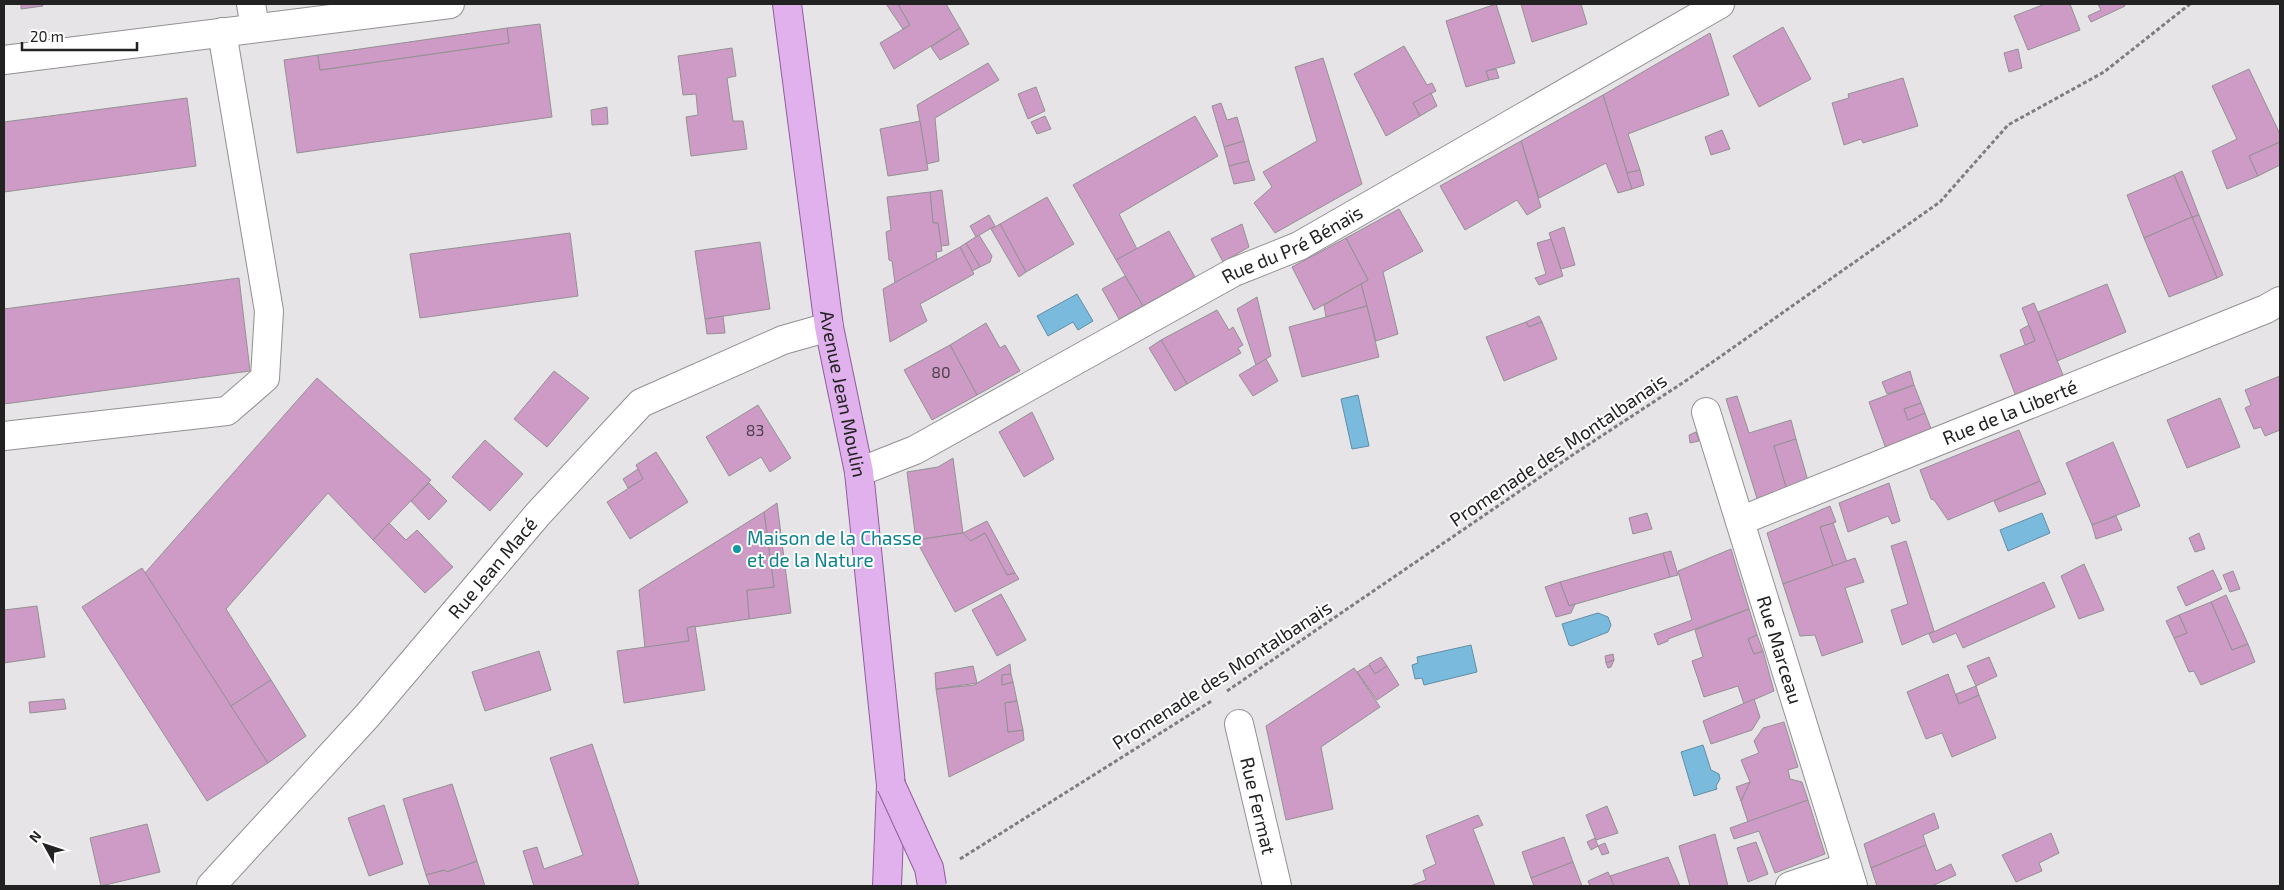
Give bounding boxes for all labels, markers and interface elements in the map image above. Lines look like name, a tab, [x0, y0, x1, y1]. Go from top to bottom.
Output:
scale bar	[22, 20, 138, 52]
text: 20 m	[30, 27, 64, 45]
street label: Rue du Pré Bénaïs	[1217, 200, 1366, 288]
street label: Avenue Jean Moulin	[816, 309, 872, 479]
house number: 80	[931, 362, 951, 381]
street label: Promenade des Montalbanais	[1445, 368, 1671, 531]
street label: Rue de la Liberté	[1939, 374, 2080, 449]
house number: 83	[746, 420, 764, 439]
street label: Rue Jean Macé	[443, 512, 541, 623]
place label: Maison de la Chasse et de la Nature	[747, 526, 922, 571]
marker: Maison de la Chasse et de la Nature	[731, 543, 743, 555]
street label: Rue Marceau	[1753, 593, 1808, 707]
street label: Promenade des Montalbanais	[1108, 595, 1336, 754]
street label: Rue Fermat	[1236, 755, 1281, 857]
north arrow	[20, 820, 70, 870]
text: N	[25, 827, 44, 846]

